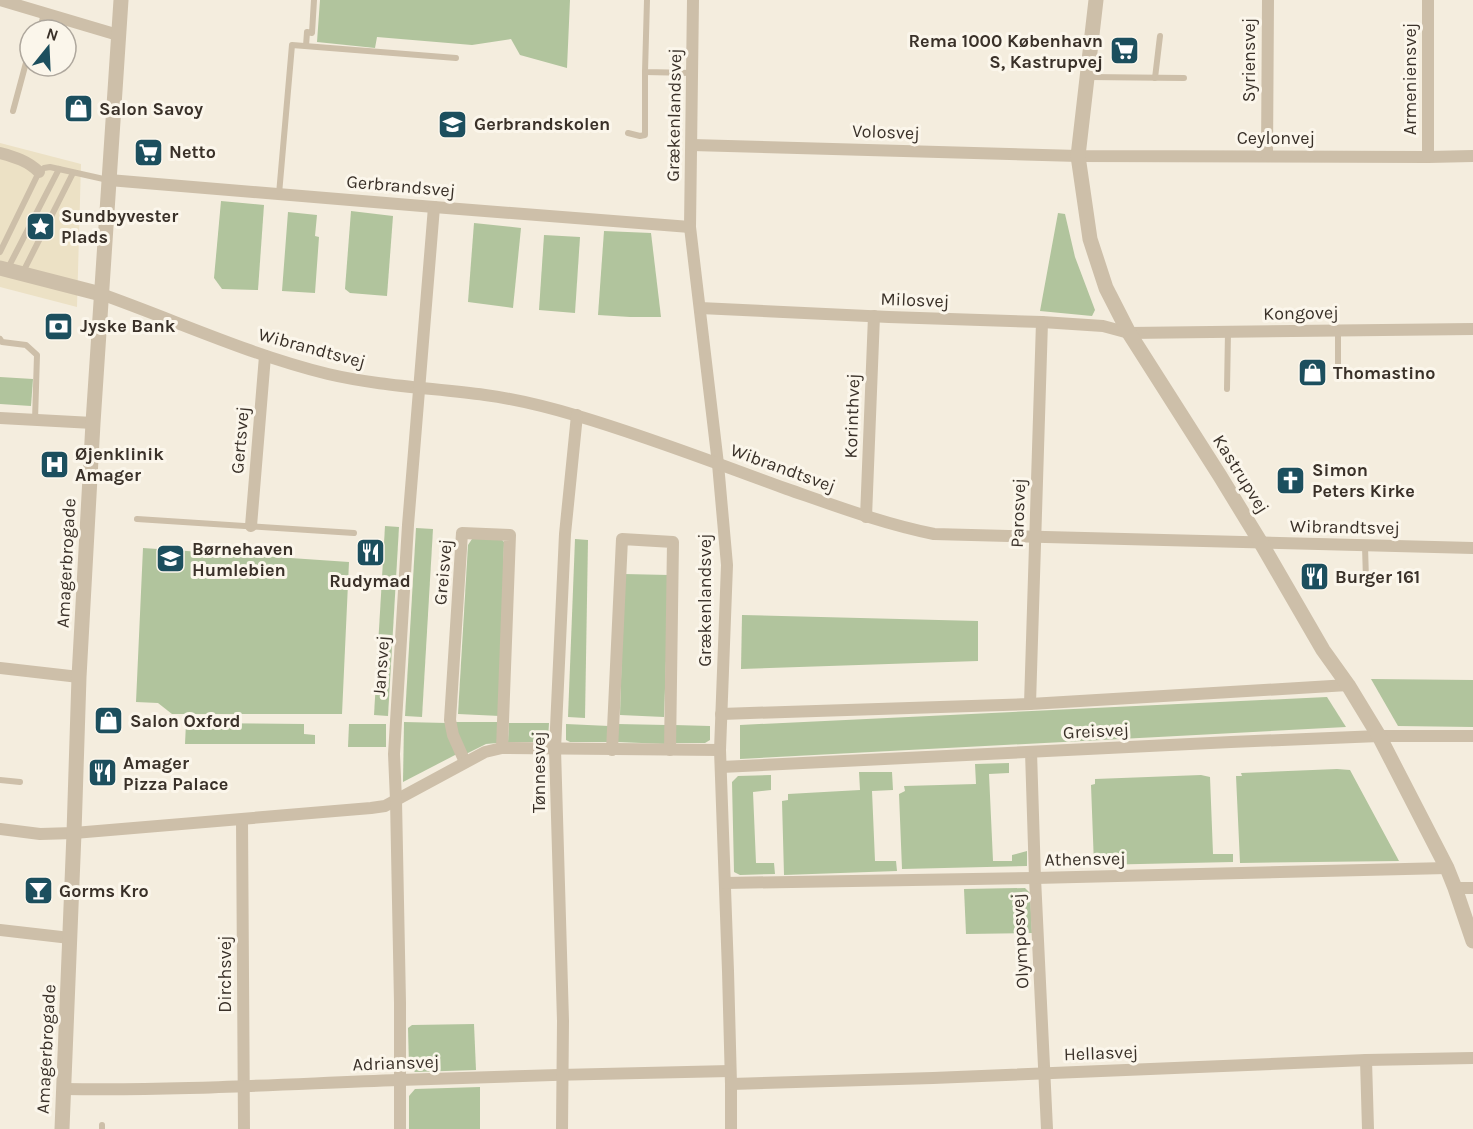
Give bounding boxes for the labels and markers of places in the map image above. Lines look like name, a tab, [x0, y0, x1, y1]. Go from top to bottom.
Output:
place label: Rema 1000 København S, Kastrupvej	[909, 30, 1103, 73]
supermarket icon: Rema 1000 København S, Kastrupvej	[1108, 35, 1140, 67]
shop icon: Salon Savoy	[62, 93, 94, 125]
place label: Salon Savoy	[99, 98, 203, 120]
school or university icon: Gerbrandskolen	[437, 108, 469, 140]
place label: Gerbrandskolen	[474, 113, 610, 135]
supermarket icon: Netto	[132, 136, 164, 168]
place label: Netto	[169, 141, 216, 163]
place label: Sundbyvester Plads	[61, 205, 178, 248]
place icon: Sundbyvester Plads	[24, 210, 56, 242]
bank icon: Jyske Bank	[43, 310, 75, 342]
place label: Jyske Bank	[80, 315, 176, 337]
shop icon: Thomastino	[1296, 357, 1328, 389]
place label: Thomastino	[1333, 362, 1435, 384]
place label: Øjenklinik Amager	[75, 443, 164, 486]
hospital icon: Øjenklinik Amager	[38, 448, 70, 480]
place label: Simon Peters Kirke	[1312, 459, 1415, 502]
church icon: Simon Peters Kirke	[1275, 464, 1307, 496]
restaurant icon: Rudymad	[354, 536, 386, 568]
place label: Børnehaven Humlebien	[192, 538, 294, 581]
school or university icon: Børnehaven Humlebien	[155, 543, 187, 575]
restaurant icon: Burger 161	[1298, 561, 1330, 593]
place label: Burger 161	[1335, 566, 1420, 588]
place label: Rudymad	[329, 570, 411, 592]
shop icon: Salon Oxford	[93, 705, 125, 737]
place label: Salon Oxford	[130, 710, 241, 732]
place label: Amager Pizza Palace	[123, 752, 228, 795]
restaurant icon: Amager Pizza Palace	[86, 757, 118, 789]
bar icon: Gorms Kro	[22, 875, 54, 907]
place label: Gorms Kro	[59, 880, 149, 902]

